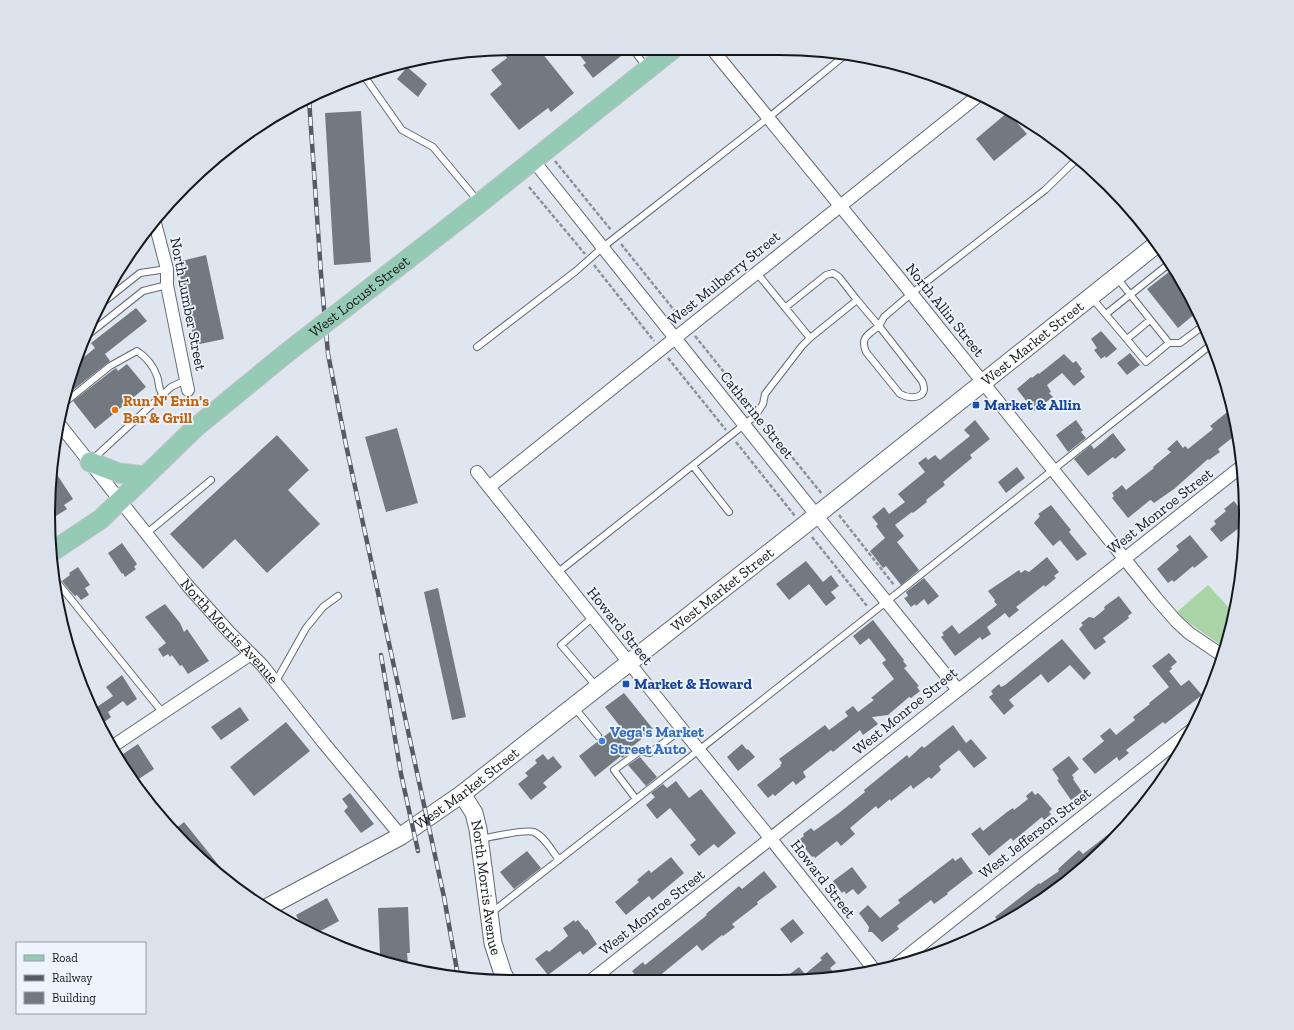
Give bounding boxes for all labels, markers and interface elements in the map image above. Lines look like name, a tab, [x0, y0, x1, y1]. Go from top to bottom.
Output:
street label: West Mulberry Street	[664, 227, 784, 329]
street label: North Lumber Street	[166, 236, 210, 373]
street label: West Locust Street	[306, 252, 414, 341]
street label: North Allin Street	[902, 260, 988, 361]
street label: West Market Street	[978, 297, 1088, 389]
street label: Catherine Street	[716, 368, 798, 463]
place label: Run N' Erin's Bar & Grill	[123, 392, 209, 427]
place label: Market & Allin	[984, 396, 1081, 414]
marker: Market & Allin	[971, 400, 981, 410]
marker: Run N' Erin's Bar & Grill	[110, 405, 120, 415]
street label: West Monroe Street	[1104, 464, 1217, 558]
street label: West Market Street	[667, 543, 778, 635]
street label: North Morris Avenue	[177, 575, 282, 687]
street label: Howard Street	[583, 584, 657, 669]
street label: West Monroe Street	[849, 663, 961, 759]
place label: Market & Howard	[634, 675, 752, 693]
marker: Market & Howard	[621, 679, 631, 689]
place label: Vega's Market Street Auto	[610, 723, 705, 758]
marker: Vega's Market Street Auto	[597, 736, 607, 746]
street label: West Market Street	[411, 743, 523, 833]
street label: West Jefferson Street	[975, 783, 1095, 882]
street label: North Morris Avenue	[467, 818, 505, 958]
street label: Howard Street	[787, 836, 860, 922]
street label: West Monroe Street	[596, 865, 709, 959]
legend	[16, 942, 146, 1014]
text: Road	[52, 951, 78, 965]
text: Railway	[52, 971, 93, 985]
text: Building	[52, 991, 96, 1005]

